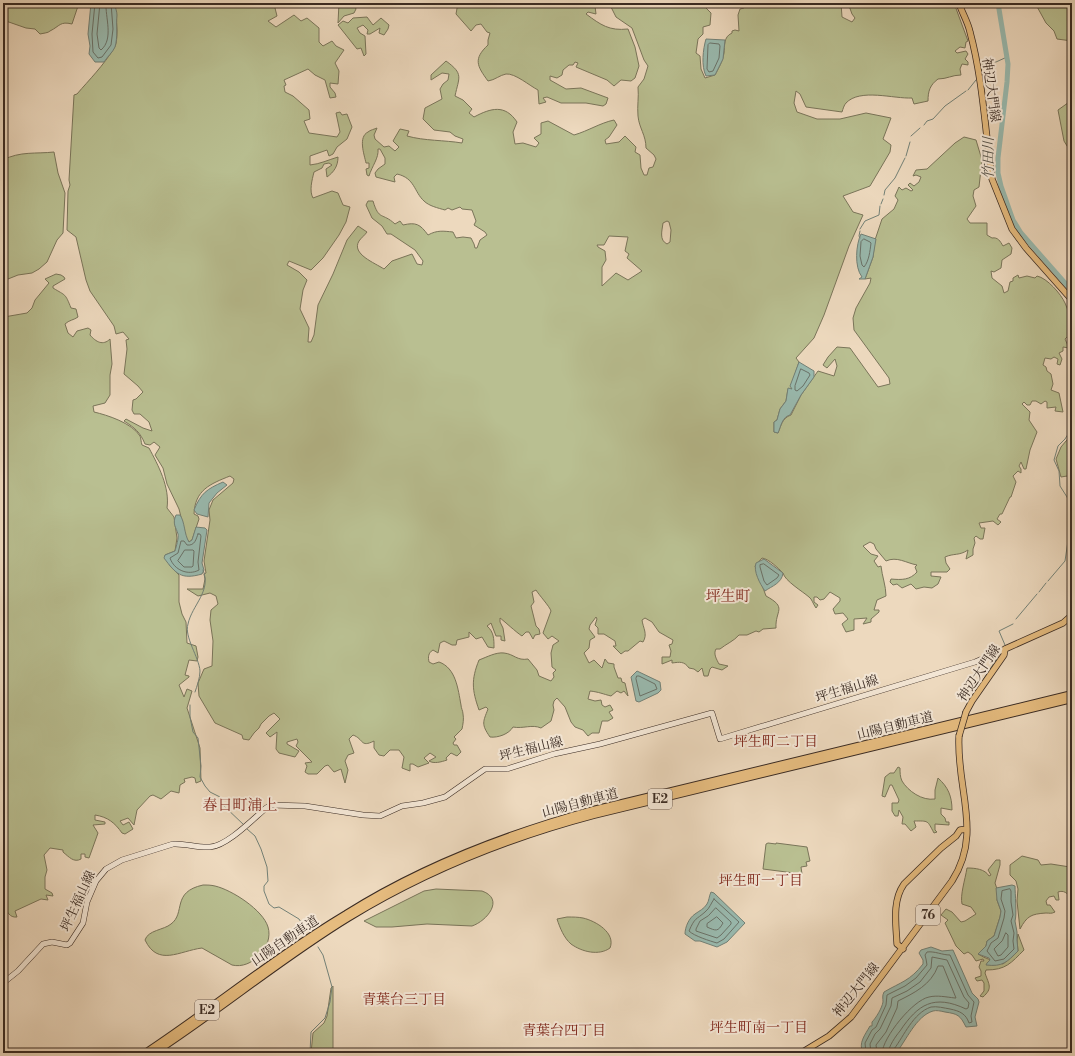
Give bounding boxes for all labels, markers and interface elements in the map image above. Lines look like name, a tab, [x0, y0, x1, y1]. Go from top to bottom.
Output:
street label: 神辺大門線	[979, 57, 1003, 123]
water label: 竹田川	[980, 135, 998, 179]
district label: 坪生町	[705, 587, 751, 606]
street label: 神辺大門線	[954, 642, 1004, 704]
street label: 坪生福山線	[814, 672, 880, 706]
street label: 山陽自動車道	[855, 709, 935, 743]
street label: 坪生福山線	[498, 733, 564, 765]
district label: 坪生町二丁目	[734, 733, 818, 751]
street label: 山陽自動車道	[540, 785, 620, 821]
road number: E2	[648, 789, 672, 809]
district label: 春日町浦上	[202, 796, 278, 815]
street label: 坪生福山線	[57, 868, 99, 934]
district label: 坪生町一丁目	[719, 872, 803, 890]
road number: 76	[916, 905, 940, 925]
street label: 山陽自動車道	[248, 913, 322, 969]
street label: 神辺大門線	[829, 960, 883, 1020]
district label: 青葉台三丁目	[362, 991, 446, 1009]
road number: E2	[195, 1000, 219, 1020]
district label: 坪生町南一丁目	[710, 1019, 808, 1037]
district label: 青葉台四丁目	[522, 1022, 606, 1040]

